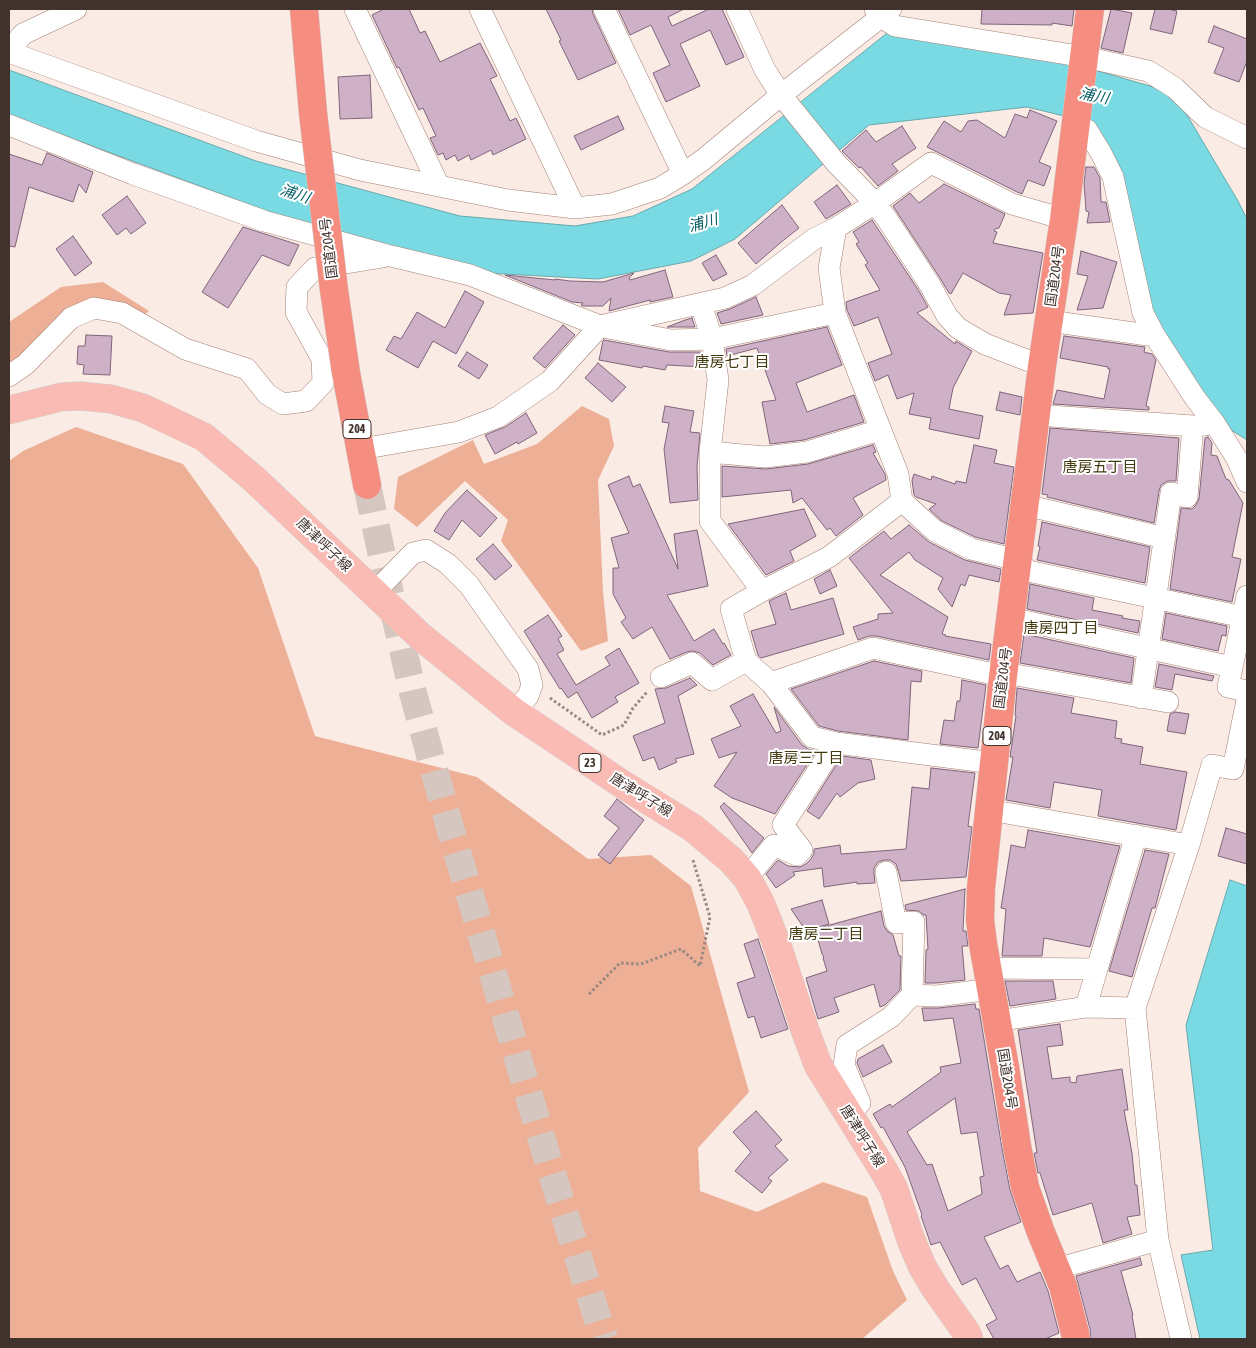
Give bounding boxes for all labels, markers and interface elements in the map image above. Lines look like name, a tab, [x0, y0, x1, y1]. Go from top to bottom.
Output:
water label: 浦川	[1078, 84, 1110, 108]
water label: 浦川	[278, 181, 312, 207]
water label: 浦川	[686, 210, 720, 236]
street label: 国道204号	[317, 216, 341, 280]
street label: 国道204号	[1042, 244, 1068, 308]
district label: 唐房七丁目	[695, 353, 769, 371]
road number: 204	[343, 419, 371, 438]
district label: 唐房五丁目	[1063, 458, 1137, 476]
street label: 唐津呼子線	[293, 515, 355, 575]
district label: 唐房四丁目	[1024, 619, 1098, 637]
street label: 国道204号	[991, 646, 1015, 710]
road number: 204	[983, 726, 1011, 746]
district label: 唐房三丁目	[769, 749, 843, 767]
road number: 23	[579, 754, 601, 772]
street label: 唐津呼子線	[607, 769, 675, 821]
district label: 唐房二丁目	[789, 925, 863, 943]
street label: 国道204号	[994, 1047, 1020, 1111]
street label: 唐津呼子線	[836, 1102, 888, 1170]

